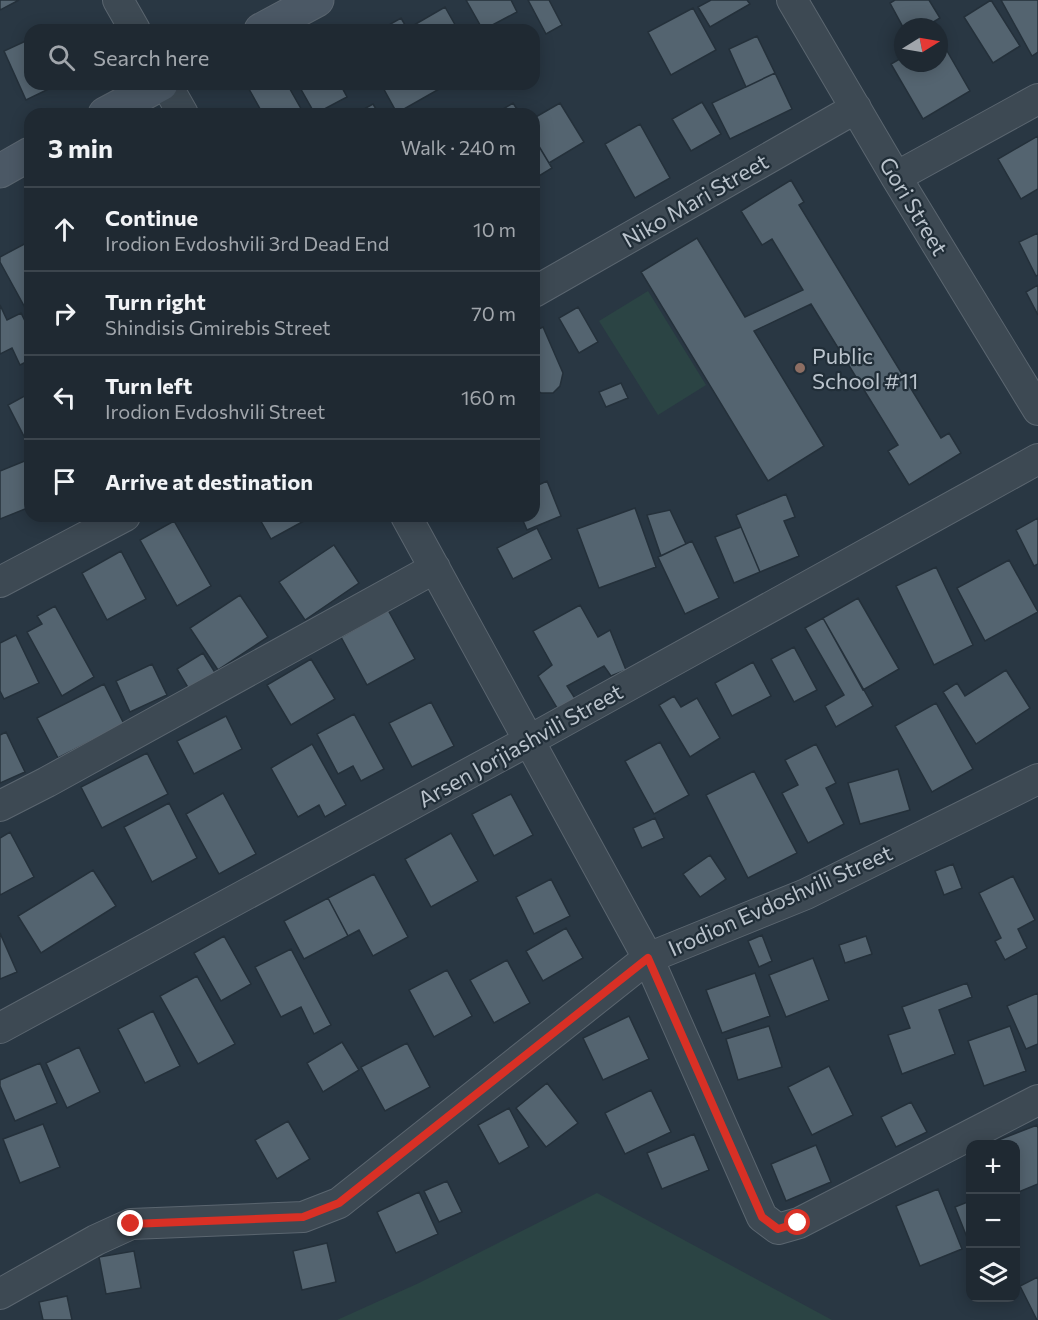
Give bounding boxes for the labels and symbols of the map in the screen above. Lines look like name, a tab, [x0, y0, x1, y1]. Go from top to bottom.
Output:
north arrow	[894, 18, 948, 72]
street label: Niko Mari Street	[617, 147, 773, 253]
street label: Gori Street	[874, 152, 954, 260]
place label: Public School #11	[812, 342, 918, 394]
marker: Public School #11	[793, 361, 807, 375]
street label: Arsen Jorjiashvili Street	[413, 677, 627, 813]
street label: Irodion Evdoshvili Street	[664, 838, 896, 962]
route start	[784, 1209, 810, 1235]
route end	[117, 1210, 143, 1236]

